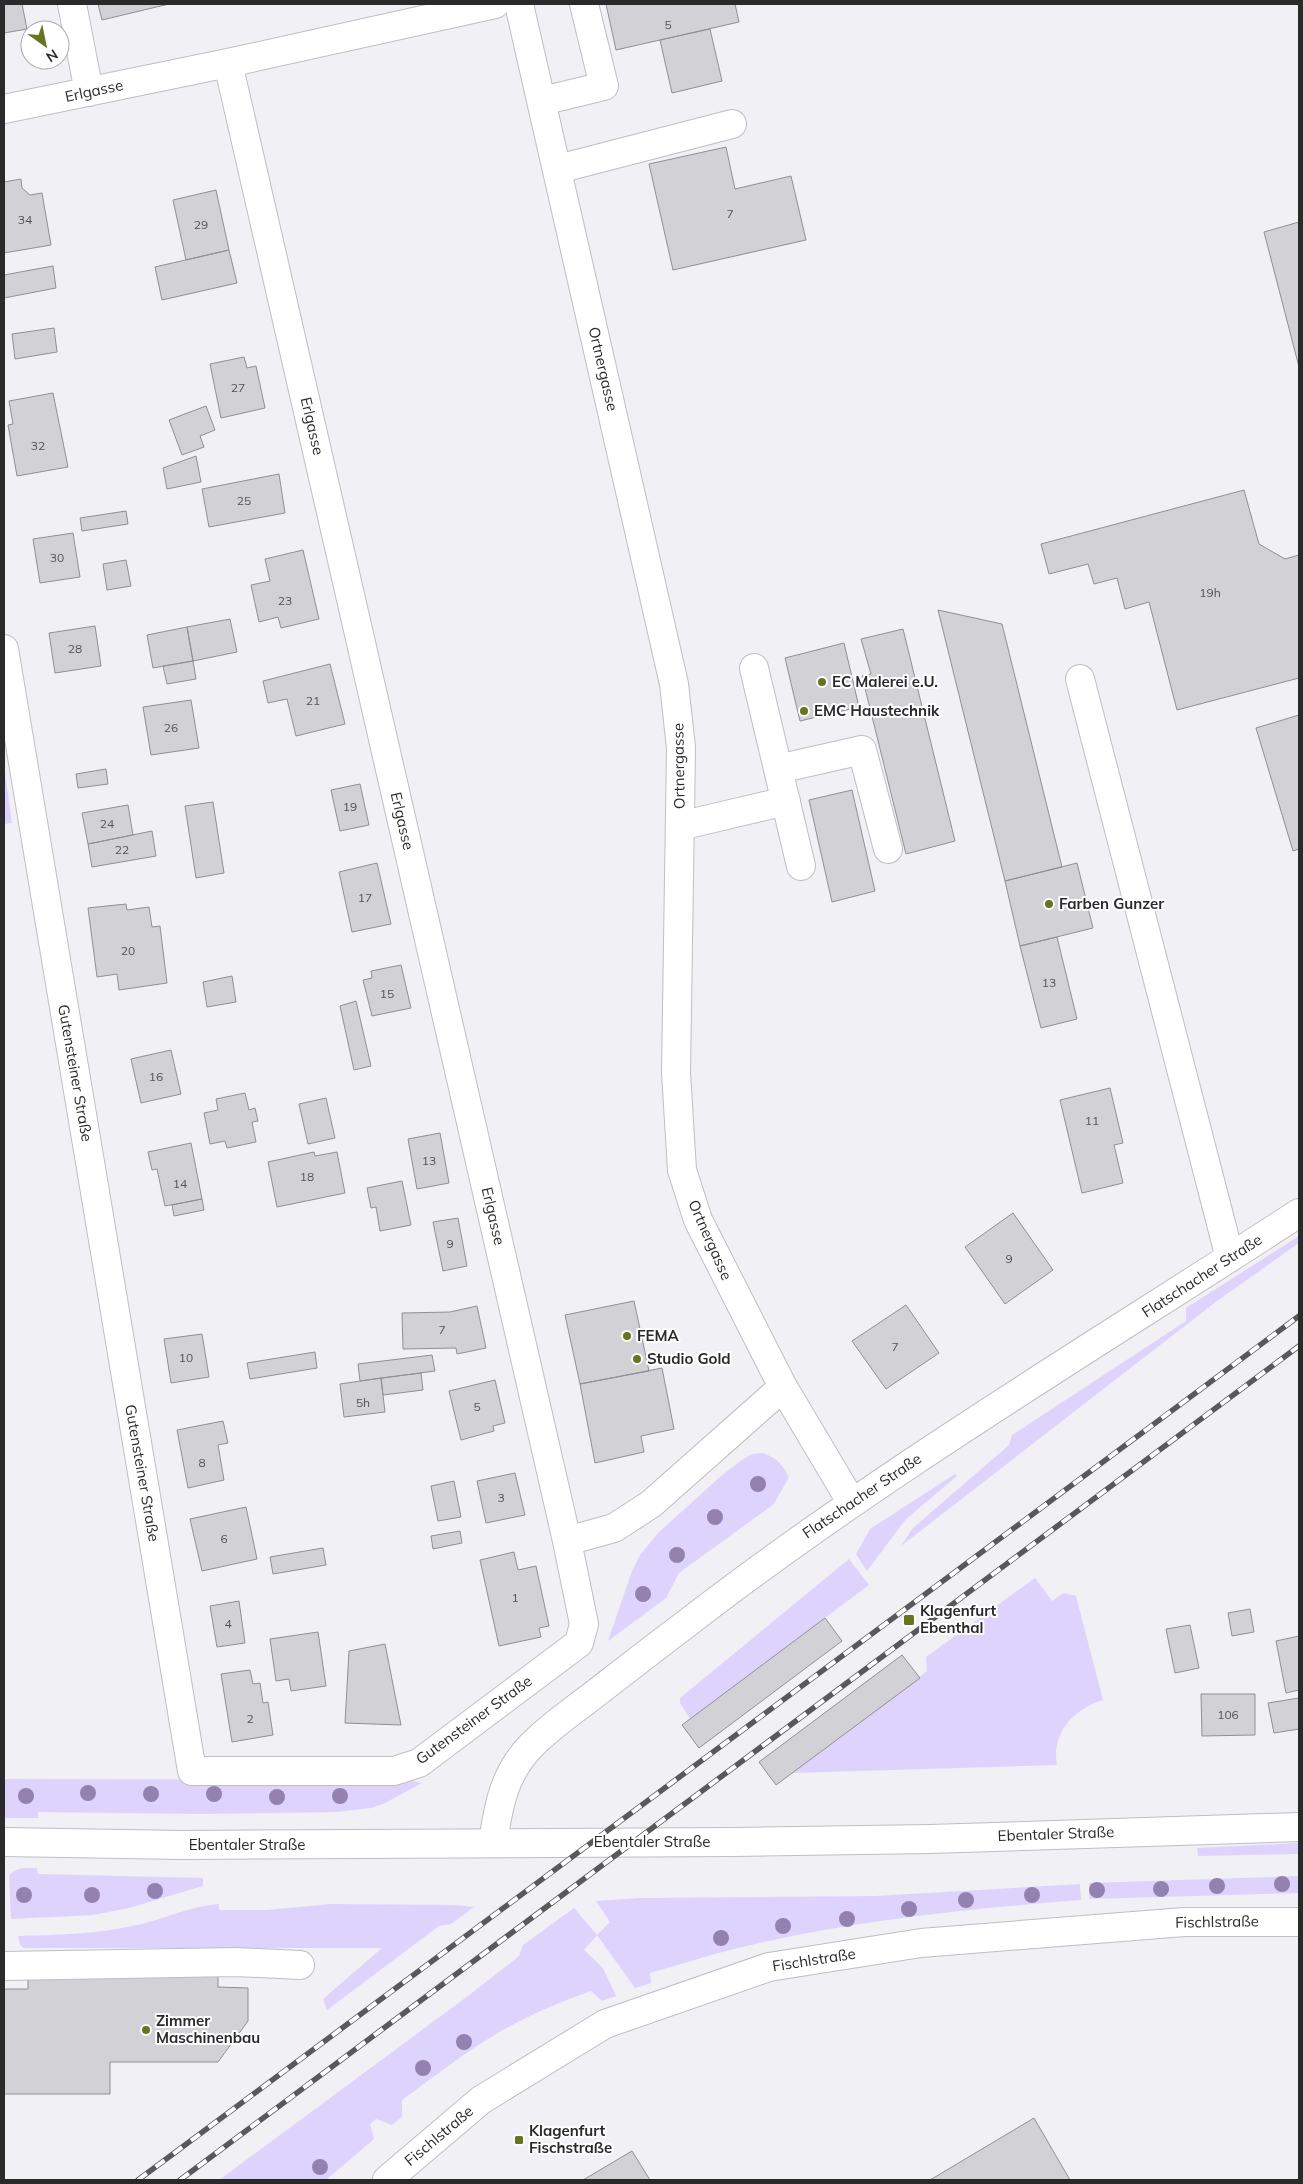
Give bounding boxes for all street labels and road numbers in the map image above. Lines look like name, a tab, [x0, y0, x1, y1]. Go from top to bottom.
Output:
street label: Erlgasse	[63, 75, 125, 106]
street label: Ortnergasse	[585, 325, 622, 413]
street label: Erlgasse	[297, 395, 328, 457]
street label: Ortnergasse	[668, 723, 689, 809]
street label: Erlgasse	[387, 790, 418, 852]
street label: Gutensteiner Straße	[54, 1003, 97, 1143]
street label: Erlgasse	[478, 1185, 509, 1247]
street label: Ortnergasse	[684, 1197, 737, 1283]
street label: Flatschacher Straße	[1138, 1230, 1265, 1321]
street label: Gutensteiner Straße	[121, 1403, 164, 1543]
street label: Flatschacher Straße	[799, 1449, 925, 1542]
street label: Gutensteiner Straße	[412, 1671, 535, 1768]
street label: Ebentaler Straße	[997, 1822, 1115, 1845]
street label: Ebentaler Straße	[594, 1832, 710, 1851]
street label: Ebentaler Straße	[189, 1835, 305, 1854]
street label: Fischlstraße	[1175, 1911, 1259, 1932]
street label: Fischlstraße	[771, 1944, 857, 1975]
street label: Fischlstraße	[400, 2101, 477, 2170]

